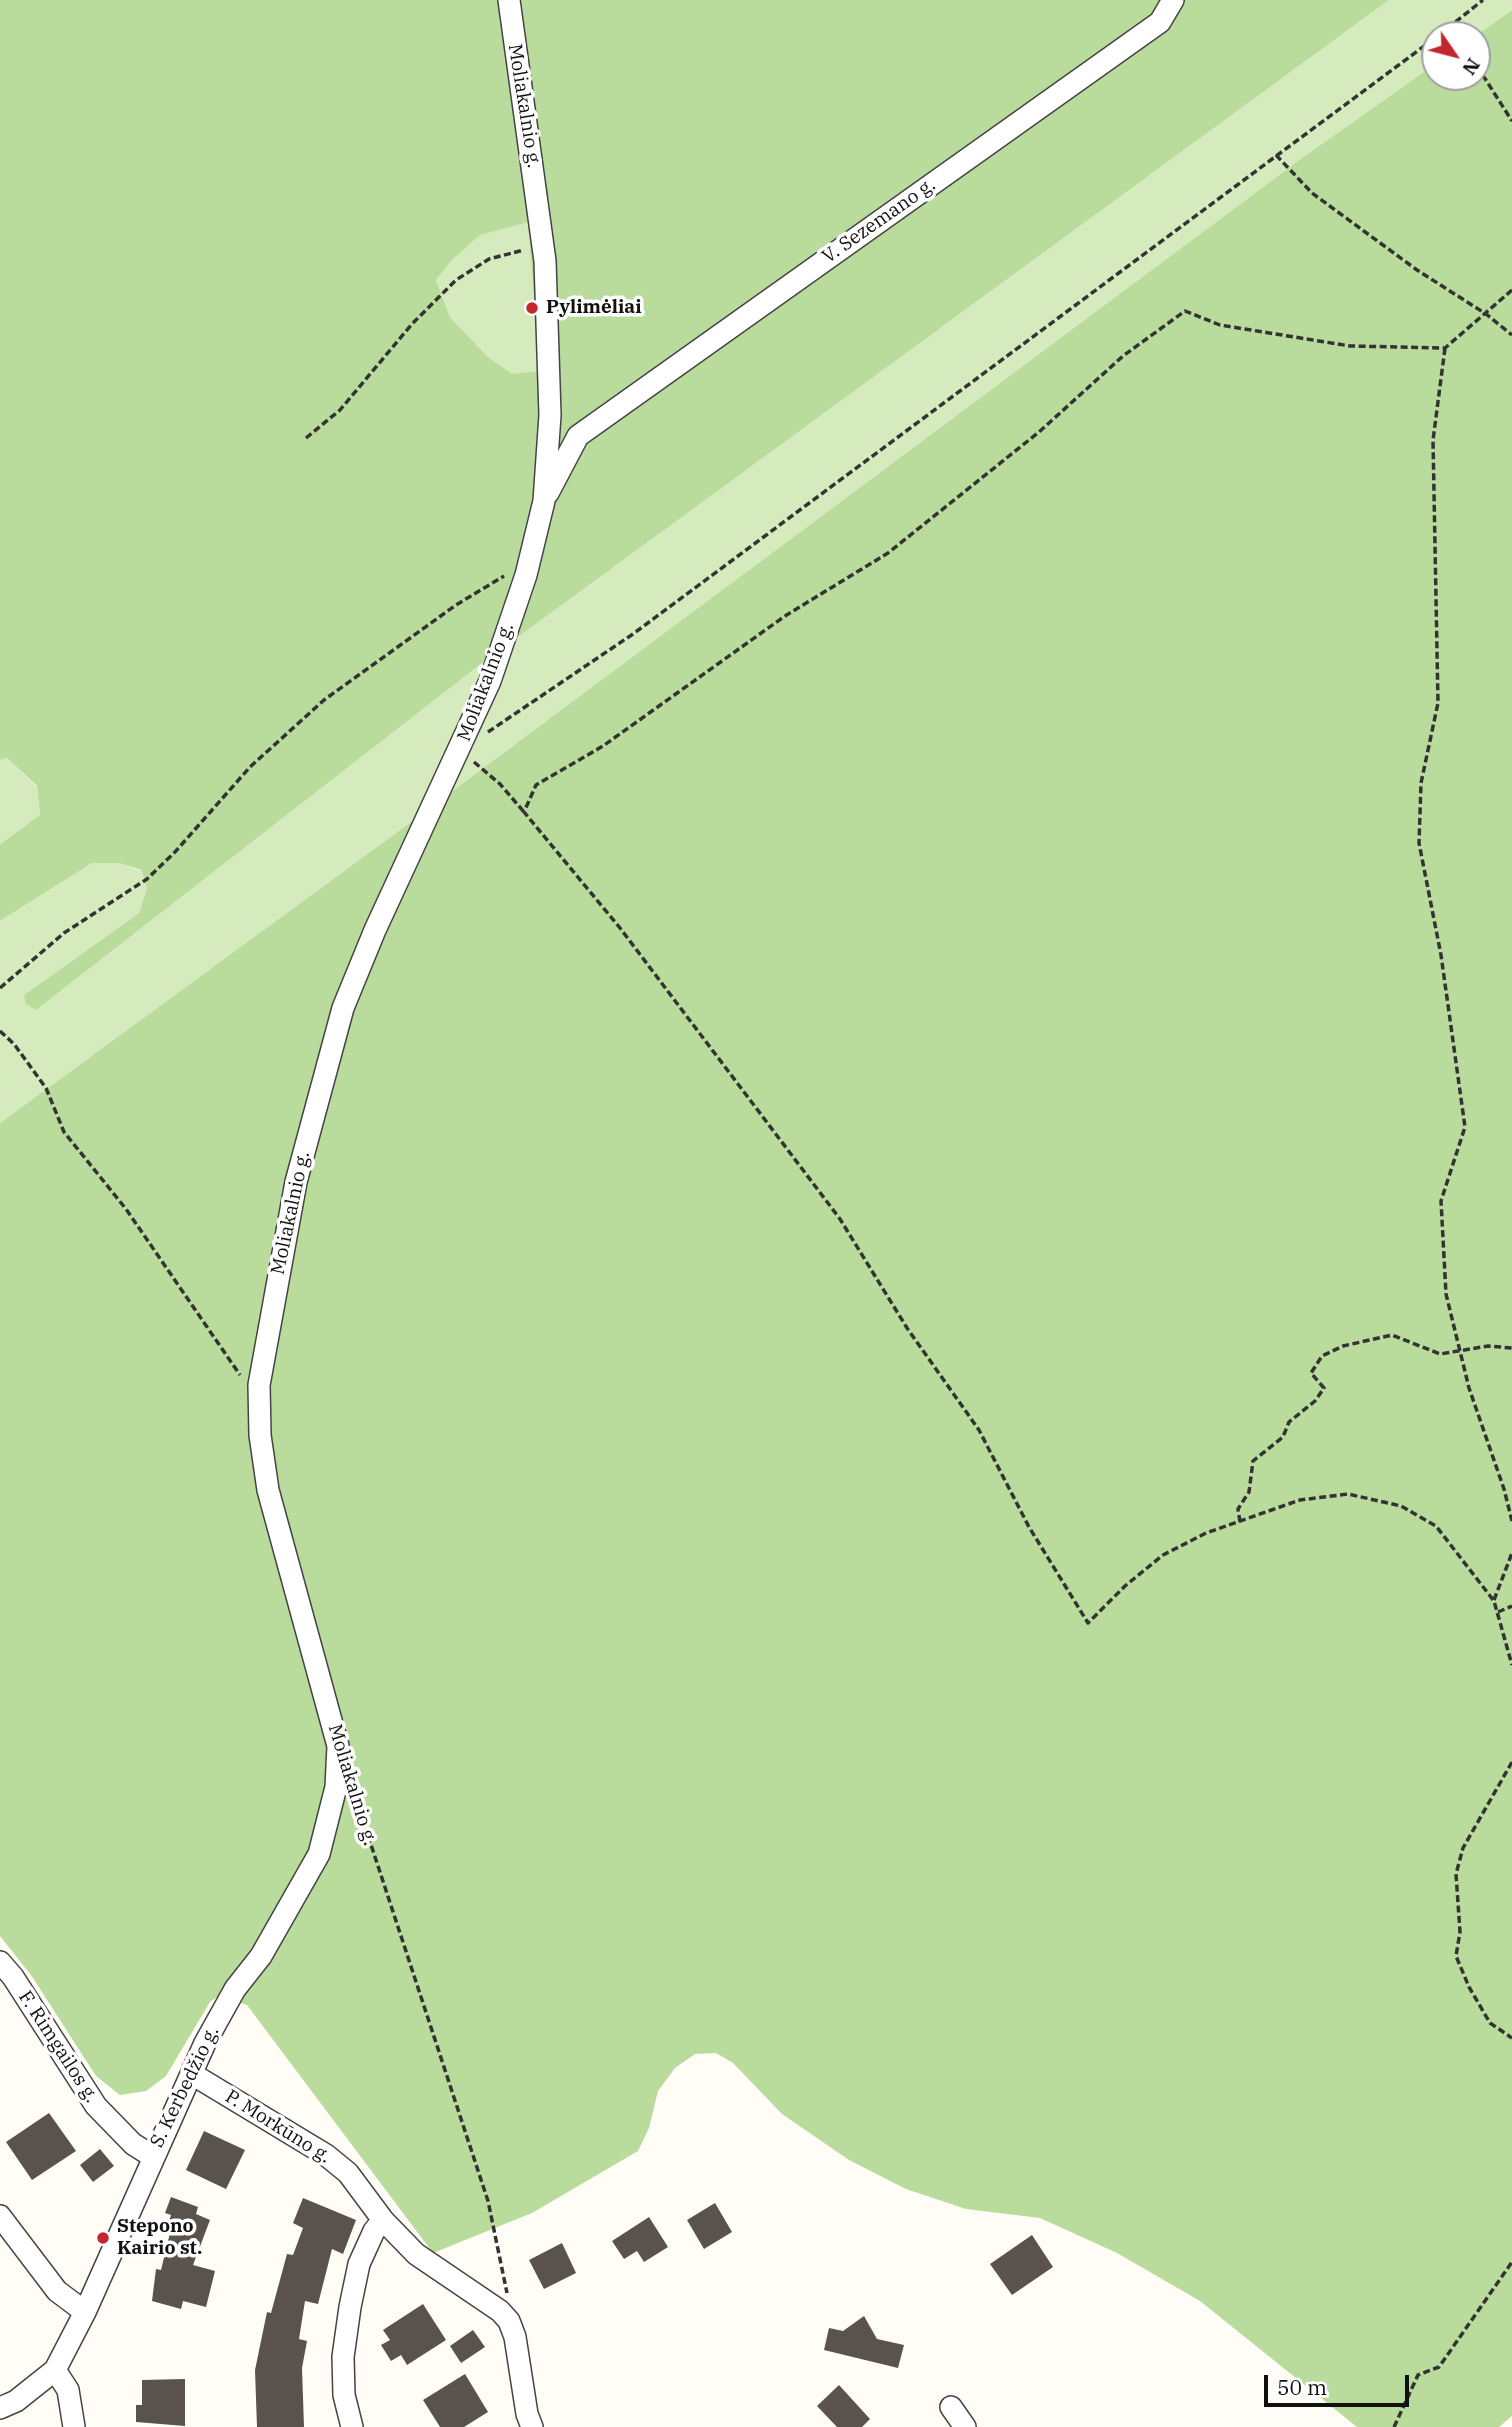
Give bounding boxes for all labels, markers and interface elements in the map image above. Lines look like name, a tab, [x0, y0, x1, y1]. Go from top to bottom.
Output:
north arrow	[1421, 21, 1491, 91]
street label: Moliakalnio g.	[503, 42, 545, 170]
text: N	[1457, 54, 1486, 80]
street label: V. Sezemano g.	[818, 173, 940, 269]
place label: Pylimėliai	[546, 297, 642, 319]
marker: Pylimėliai	[524, 300, 540, 316]
street label: Moliakalnio g.	[453, 619, 519, 745]
street label: Moliakalnio g.	[267, 1149, 315, 1277]
street label: Moliakalnio g.	[323, 1722, 381, 1848]
street label: F. Rimgailos g.	[13, 1987, 103, 2107]
street label: S. Kerbedžio g.	[146, 2023, 224, 2151]
street label: P. Morkūno g.	[221, 2085, 335, 2169]
place label: Stepono Kairio st.	[117, 2216, 202, 2260]
marker: Stepono Kairio st.	[95, 2230, 111, 2246]
scale bar	[1267, 2360, 1412, 2404]
text: 50 m	[1277, 2373, 1327, 2401]

